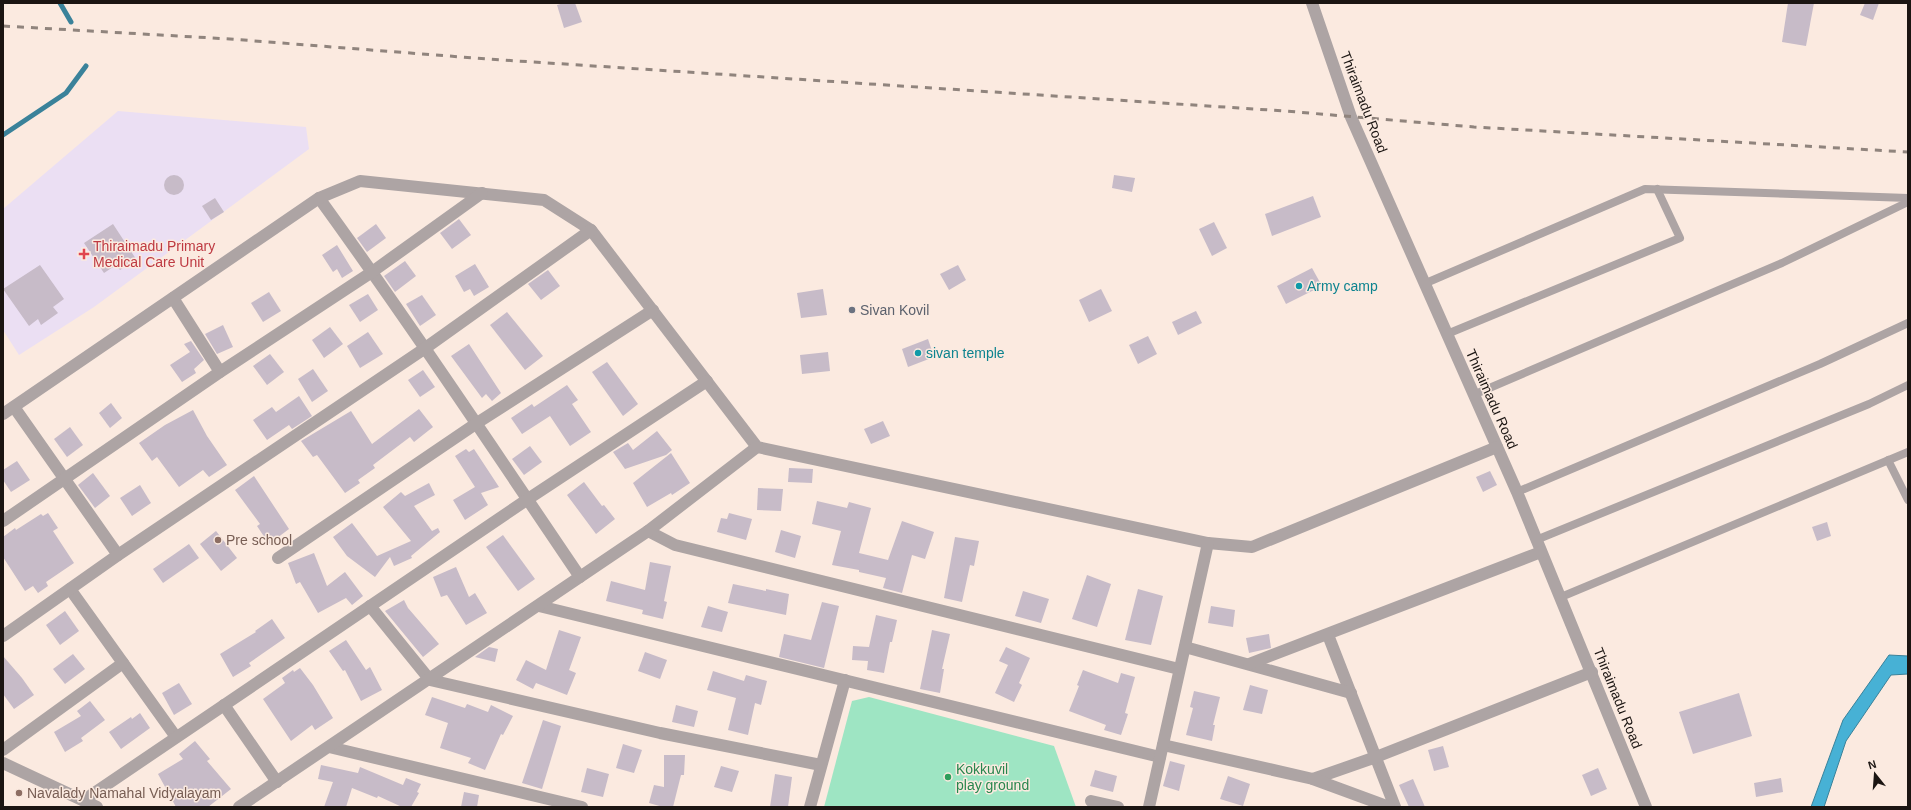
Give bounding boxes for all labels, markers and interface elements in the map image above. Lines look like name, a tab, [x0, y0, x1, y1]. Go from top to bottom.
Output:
street label: Thiraimadu Road	[1337, 49, 1391, 155]
place label: Thiraimadu Primary Medical Care Unit	[93, 238, 215, 270]
marker: Thiraimadu Primary Medical Care Unit	[78, 248, 90, 260]
place label: Army camp	[1307, 278, 1378, 294]
marker: Army camp	[1294, 281, 1304, 291]
place label: Sivan Kovil	[860, 302, 929, 318]
marker: Sivan Kovil	[847, 305, 857, 315]
place label: sivan temple	[926, 345, 1005, 361]
street label: Thiraimadu Road	[1463, 347, 1521, 451]
marker: sivan temple	[913, 348, 923, 358]
place label: Pre school	[226, 532, 292, 548]
marker: Pre school	[213, 535, 223, 545]
street label: Thiraimadu Road	[1590, 645, 1646, 751]
north arrow	[1855, 754, 1895, 794]
text: N	[1867, 758, 1878, 771]
place label: Kokkuvil play ground	[956, 761, 1029, 793]
marker: Kokkuvil play ground	[943, 772, 953, 782]
place label: Navalady Namahal Vidyalayam	[27, 785, 221, 801]
marker: Navalady Namahal Vidyalayam	[14, 788, 24, 798]

